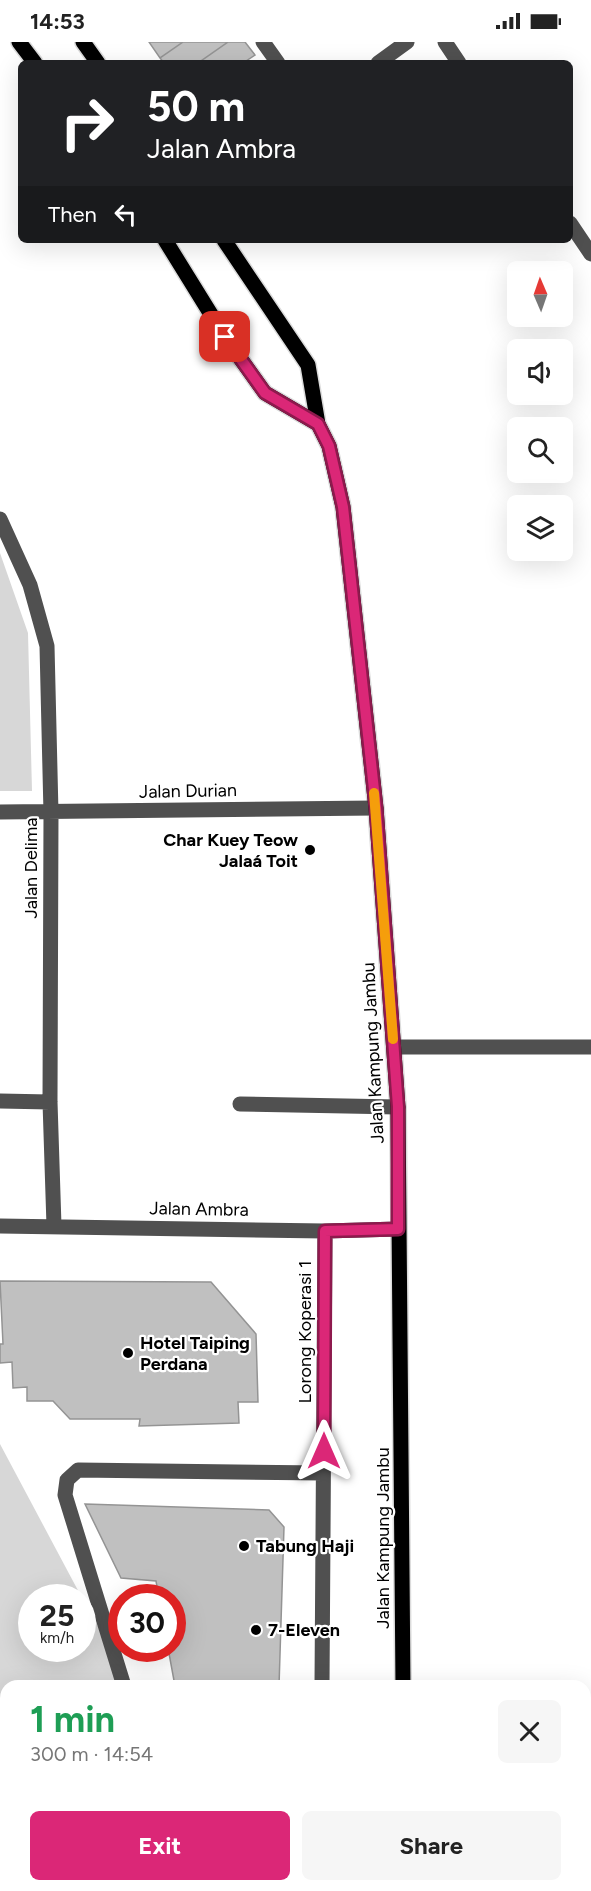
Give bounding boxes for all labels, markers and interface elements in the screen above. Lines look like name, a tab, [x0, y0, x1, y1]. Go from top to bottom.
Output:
text: 14:53	[30, 8, 85, 35]
text: 50 m	[147, 81, 245, 132]
icon: right	[48, 84, 126, 162]
text: Jalan Ambra	[147, 132, 296, 165]
icon: left	[109, 198, 142, 231]
text: Then	[48, 201, 97, 228]
north arrow	[507, 261, 573, 327]
map controls	[507, 261, 573, 561]
pin	[199, 311, 250, 362]
icon: arrive	[208, 320, 241, 353]
button: sound	[507, 339, 573, 405]
button: search	[507, 417, 573, 483]
button: layers	[507, 495, 573, 561]
street label: Jalan Durian	[139, 779, 237, 803]
street label: Jalan Delima	[20, 818, 42, 918]
place label: Char Kuey Teow Jalaá Toit	[163, 829, 298, 872]
marker: Char Kuey Teow Jalaá Toit	[303, 843, 317, 857]
street label: Jalan Kampung Jambu	[357, 962, 389, 1144]
street label: Jalan Ambra	[149, 1197, 249, 1221]
street label: Lorong Koperasi 1	[294, 1261, 316, 1403]
place label: Hotel Taiping Perdana	[140, 1332, 250, 1375]
marker: Hotel Taiping Perdana	[121, 1346, 135, 1360]
position arrow	[292, 1419, 356, 1483]
street label: Jalan Kampung Jambu	[372, 1447, 394, 1629]
place label: Tabung Haji	[256, 1535, 354, 1557]
marker: Tabung Haji	[237, 1539, 251, 1553]
speed limit sign: 30	[108, 1584, 186, 1662]
text: 25	[40, 1597, 74, 1634]
place label: 7-Eleven	[268, 1619, 340, 1641]
marker: 7-Eleven	[249, 1623, 263, 1637]
text: km/h	[40, 1629, 74, 1647]
text: 1 min	[30, 1698, 115, 1741]
button: close	[498, 1700, 561, 1763]
text: 300 m · 14:54	[30, 1742, 153, 1766]
button: Exit	[30, 1811, 290, 1880]
button: Share	[302, 1811, 561, 1880]

